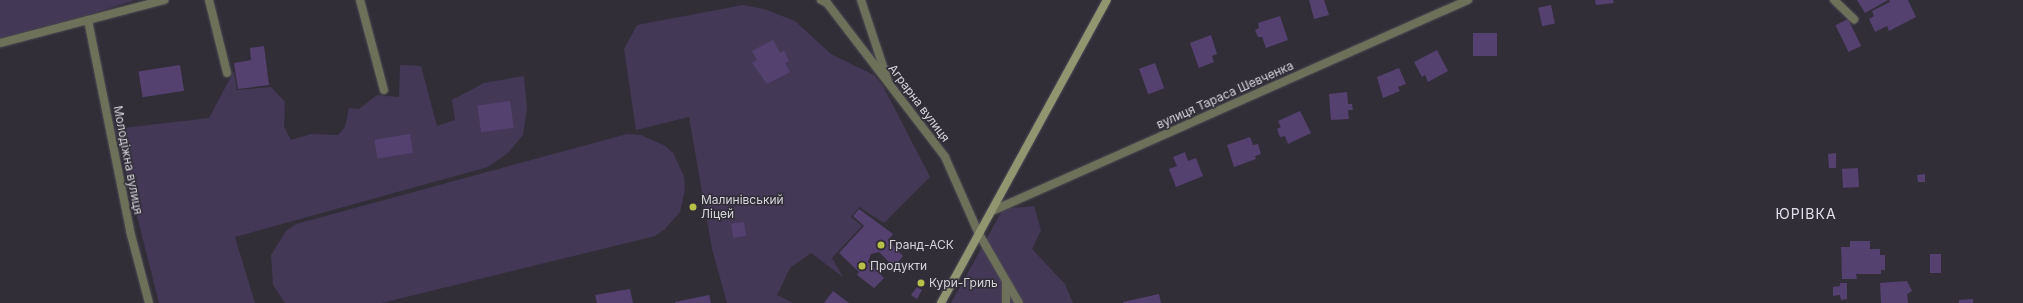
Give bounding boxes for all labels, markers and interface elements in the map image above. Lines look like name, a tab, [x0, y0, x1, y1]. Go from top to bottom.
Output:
street label: вулиця Тараса Шевченка	[1154, 58, 1296, 132]
street label: Аграрна вулиця	[885, 61, 953, 145]
street label: Молодіжна вулиця	[110, 104, 146, 216]
place label: Малинівський Ліцей	[701, 193, 784, 221]
marker: Малинівський Ліцей	[688, 202, 698, 212]
district label: ЮРІВКА	[1775, 206, 1837, 222]
place label: Гранд-АСК	[889, 238, 954, 252]
marker: Гранд-АСК	[876, 240, 886, 250]
place label: Продукти	[870, 259, 927, 273]
marker: Продукти	[857, 261, 867, 271]
place label: Кури-Гриль	[929, 276, 998, 290]
marker: Кури-Гриль	[916, 278, 926, 288]

